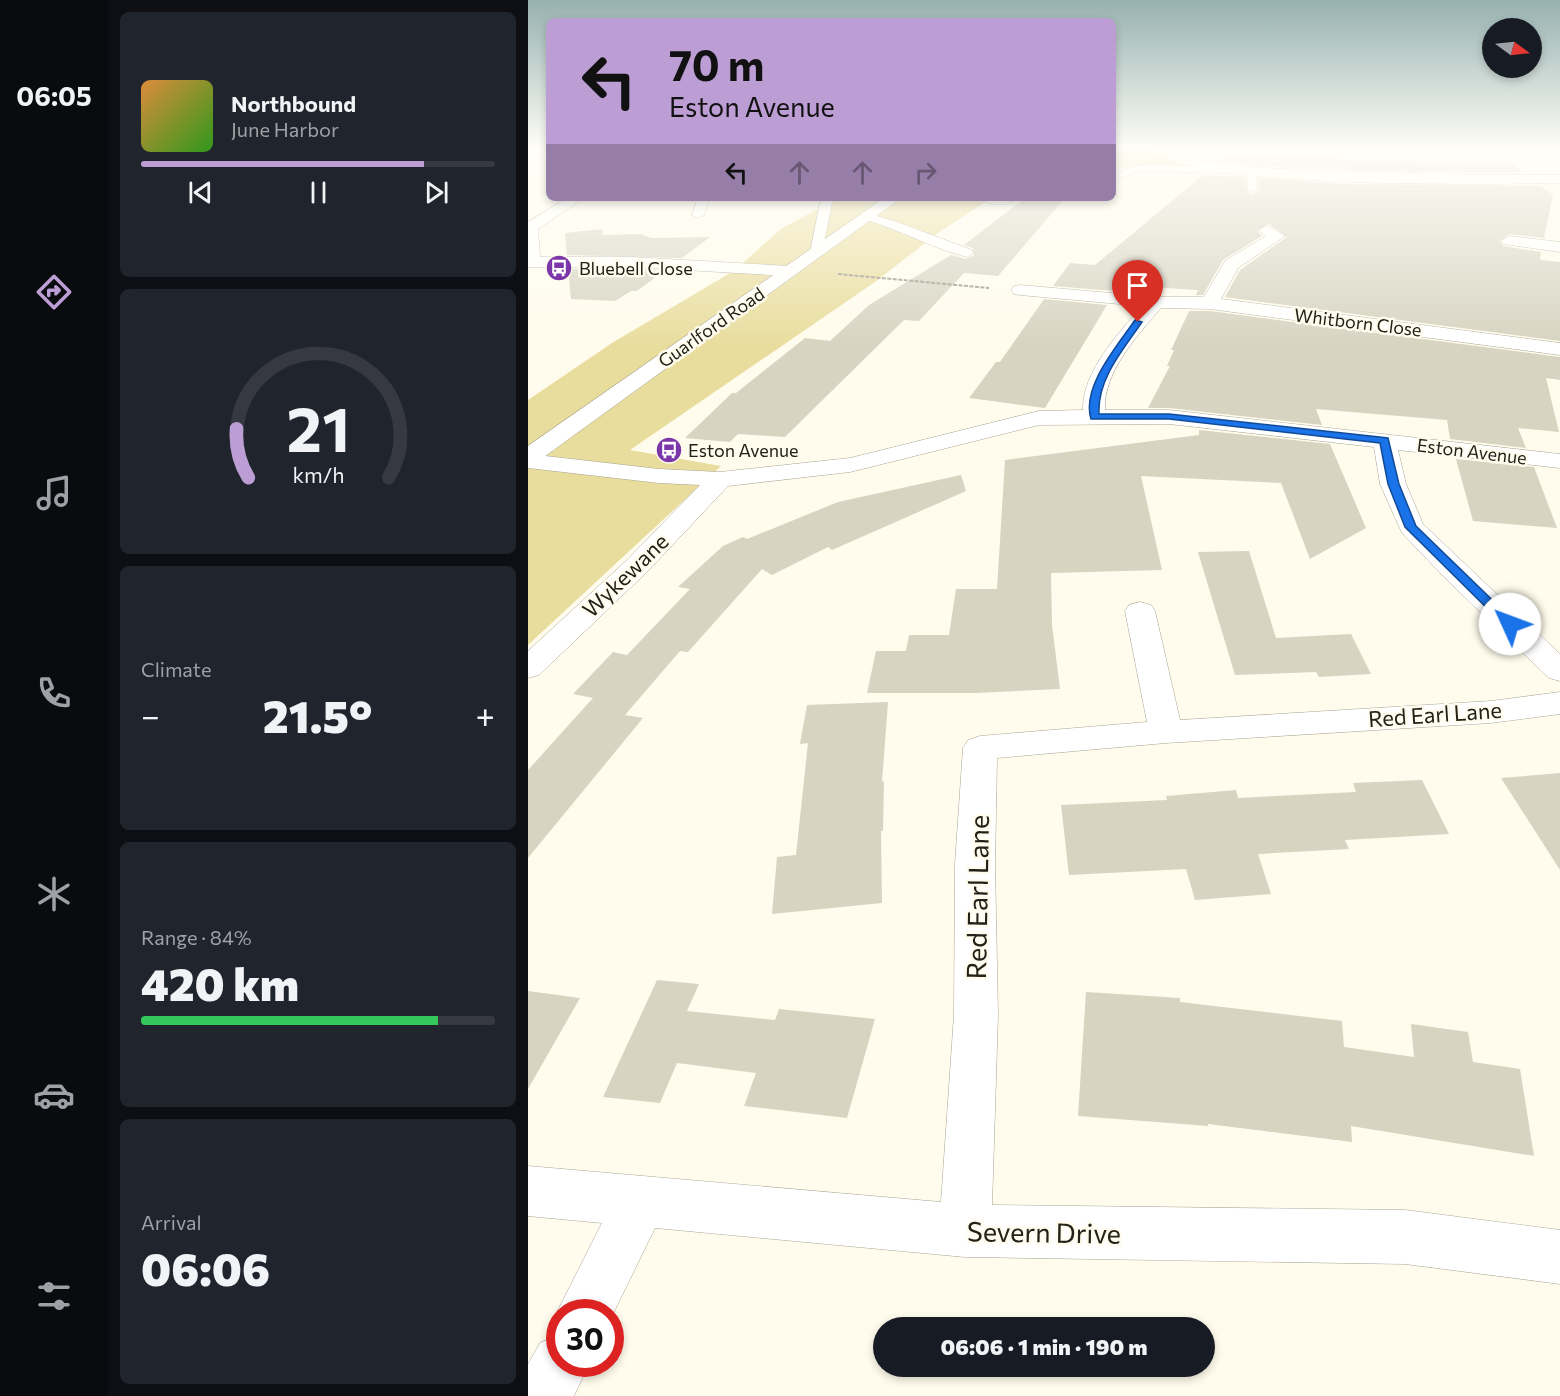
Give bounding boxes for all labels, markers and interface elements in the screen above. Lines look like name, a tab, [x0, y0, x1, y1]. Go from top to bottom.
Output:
north arrow	[1482, 18, 1542, 78]
map controls	[1482, 18, 1542, 78]
text: 70 m	[669, 38, 764, 90]
icon: left	[570, 42, 648, 120]
text: 06:05	[16, 79, 92, 112]
text: Northbound	[231, 90, 356, 117]
text: Eston Avenue	[669, 90, 835, 123]
text: June Harbor	[231, 117, 339, 141]
icon: left	[720, 156, 753, 189]
icon: ahead	[783, 156, 816, 189]
icon: ahead	[846, 156, 879, 189]
icon: right	[909, 156, 942, 189]
icon: previous	[184, 176, 217, 209]
icon: pause	[302, 176, 335, 209]
icon: next	[420, 176, 453, 209]
bus stop icon: Bluebell Close	[544, 253, 574, 283]
place label: Bluebell Close	[579, 257, 693, 279]
pin	[1112, 260, 1163, 322]
icon: arrive	[1121, 269, 1154, 302]
icon: directions	[33, 271, 75, 313]
street label: Guarlford Road	[654, 282, 768, 372]
street label: Whitborn Close	[1293, 303, 1423, 341]
text: 21	[286, 389, 350, 465]
street label: Eston Avenue	[1416, 433, 1528, 469]
bus stop icon: Eston Avenue	[654, 435, 684, 465]
place label: Eston Avenue	[688, 439, 799, 461]
text: km/h	[292, 462, 344, 488]
icon: music	[33, 472, 75, 514]
street label: Wykewane	[576, 527, 674, 623]
position arrow	[1478, 592, 1542, 656]
text: Climate	[141, 657, 211, 681]
icon: phone	[33, 672, 75, 714]
text: 21.5°	[263, 687, 373, 742]
text: −	[141, 694, 160, 735]
text: +	[476, 694, 495, 735]
street label: Red Earl Lane	[1367, 696, 1503, 732]
street label: Red Earl Lane	[959, 814, 995, 980]
icon: climate	[33, 873, 75, 915]
text: Range · 84%	[141, 925, 252, 949]
text: 420 km	[141, 955, 299, 1010]
icon: car	[33, 1074, 75, 1116]
text: Arrival	[141, 1210, 202, 1234]
street label: Severn Drive	[967, 1214, 1121, 1250]
text: 06:06	[141, 1240, 270, 1295]
icon: filters	[33, 1275, 75, 1317]
speed limit sign: 30	[546, 1299, 624, 1377]
text: 06:06 · 1 min · 190 m	[940, 1333, 1148, 1360]

